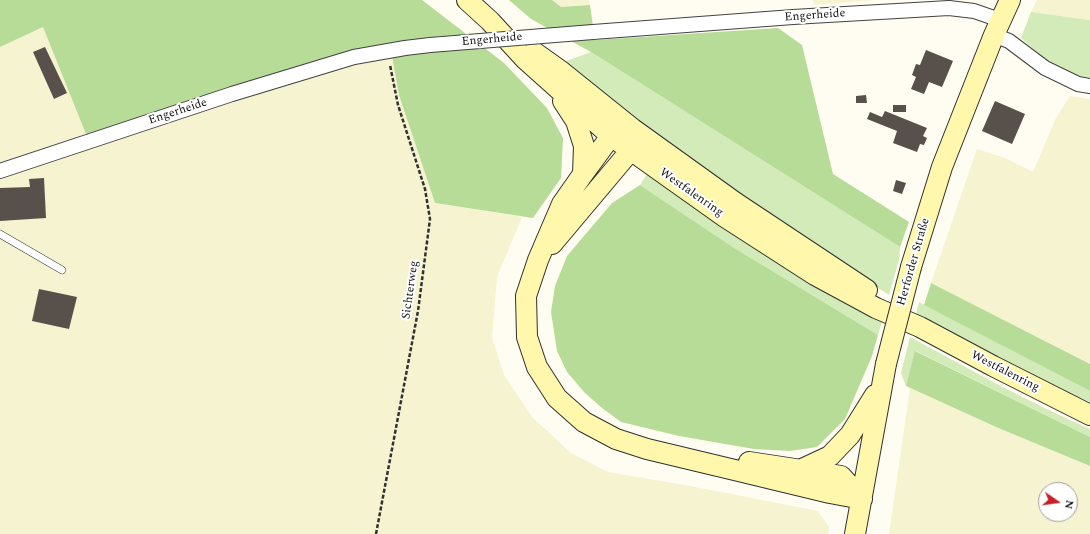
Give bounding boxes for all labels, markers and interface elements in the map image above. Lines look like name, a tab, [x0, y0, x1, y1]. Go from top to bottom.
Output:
street label: Engerheide	[784, 7, 846, 25]
street label: Engerheide	[461, 30, 523, 50]
street label: Engerheide	[147, 96, 209, 128]
street label: Westfalenring	[656, 166, 726, 220]
street label: Herforder Straße	[895, 216, 933, 308]
street label: Sichterweg	[400, 260, 422, 320]
street label: Westfalenring	[968, 349, 1042, 395]
north arrow	[1038, 482, 1078, 522]
text: N	[1060, 498, 1078, 511]

